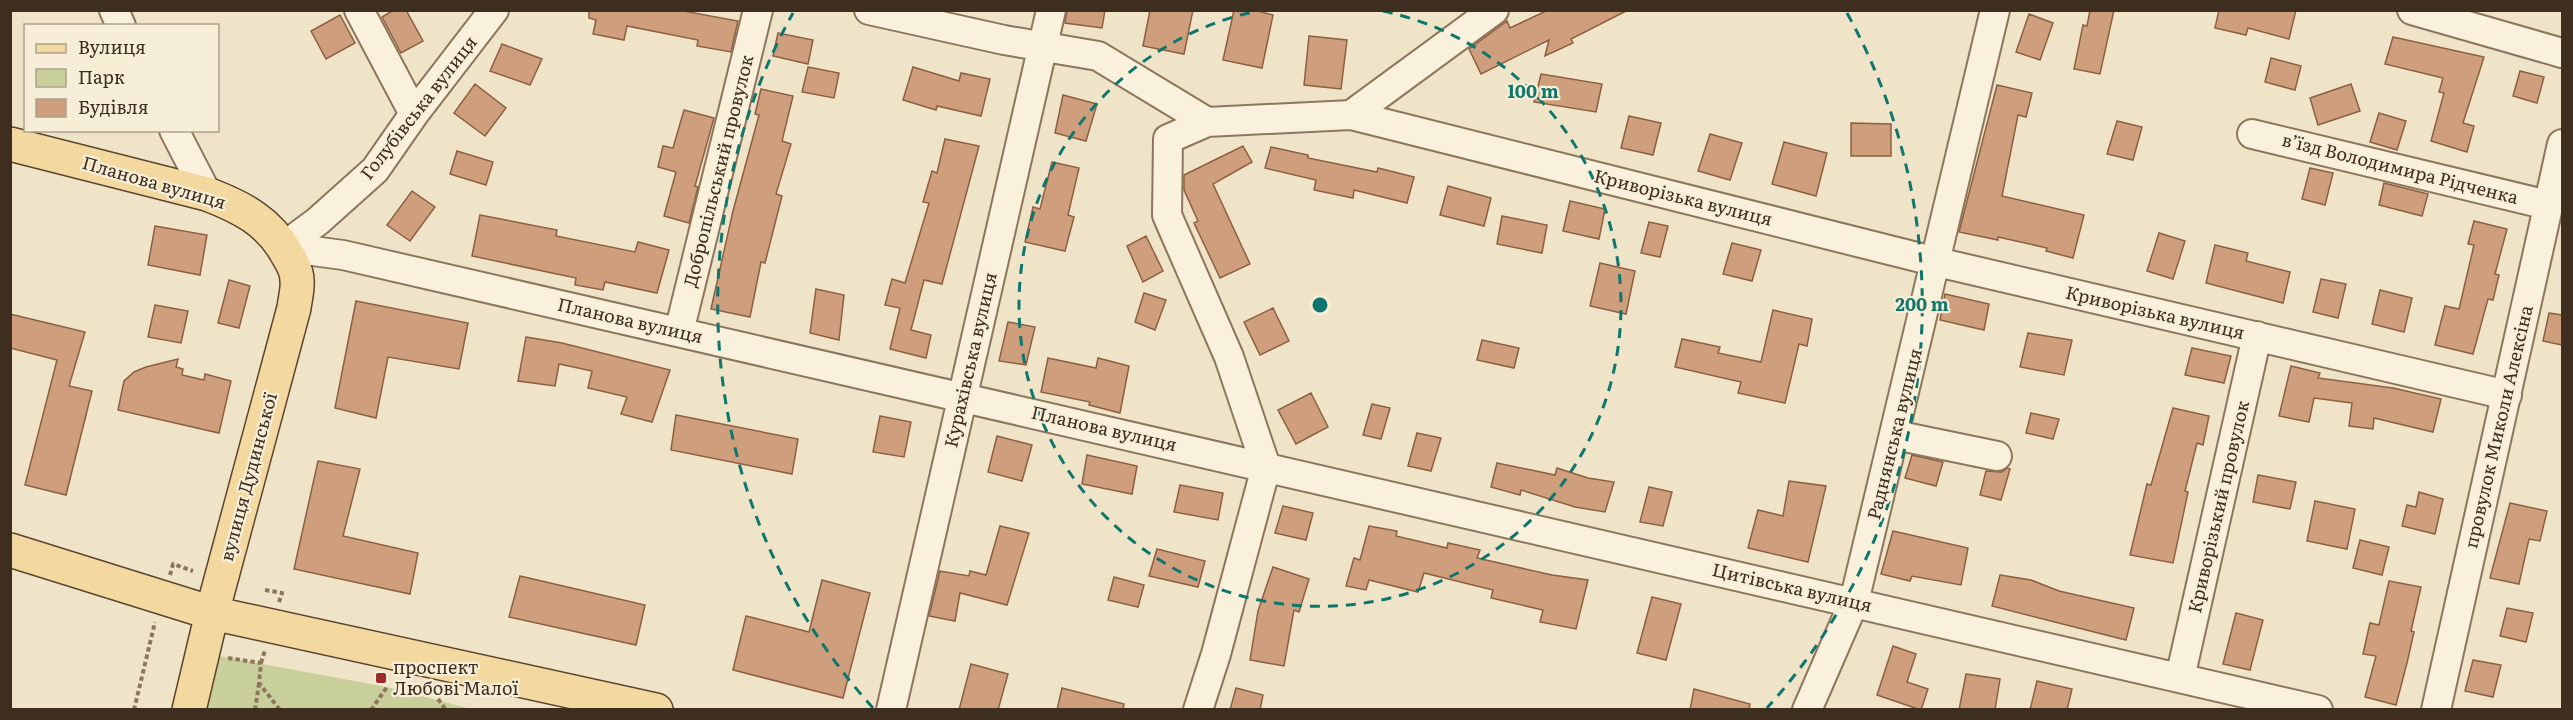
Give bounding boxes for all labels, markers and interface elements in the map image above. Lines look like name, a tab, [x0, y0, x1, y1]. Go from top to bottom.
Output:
legend	[24, 24, 219, 132]
street label: Голубівська вулиця	[353, 29, 483, 185]
text: Вулиця	[78, 33, 146, 60]
street label: Добропільський провулок	[676, 52, 760, 289]
text: Парк	[78, 63, 125, 90]
text: 100 m	[1507, 77, 1559, 104]
text: Будівля	[78, 93, 149, 120]
street label: в’їзд Володимира Рідченка	[2279, 125, 2522, 210]
street label: Планова вулиця	[79, 148, 229, 215]
street label: Криворізька вулиця	[1591, 161, 1775, 232]
street label: Курахівська вулиця	[936, 269, 1003, 450]
street label: Криворізька вулиця	[2063, 278, 2248, 345]
street label: Планова вулиця	[555, 290, 706, 349]
text: 200 m	[1895, 290, 1949, 317]
centre of rings	[1310, 295, 1330, 315]
street label: провулок Миколи Алексіна	[2456, 302, 2539, 551]
street label: Раднянська вулиця	[1859, 345, 1928, 522]
street label: вулиця Дудинської	[212, 389, 283, 564]
street label: Криворізький провулок	[2180, 397, 2255, 616]
street label: Планова вулиця	[1029, 398, 1180, 457]
street label: Цитівська вулиця	[1710, 555, 1875, 618]
place label: проспект Любові Малої	[393, 653, 518, 701]
marker: проспект Любові Малої	[374, 671, 388, 685]

